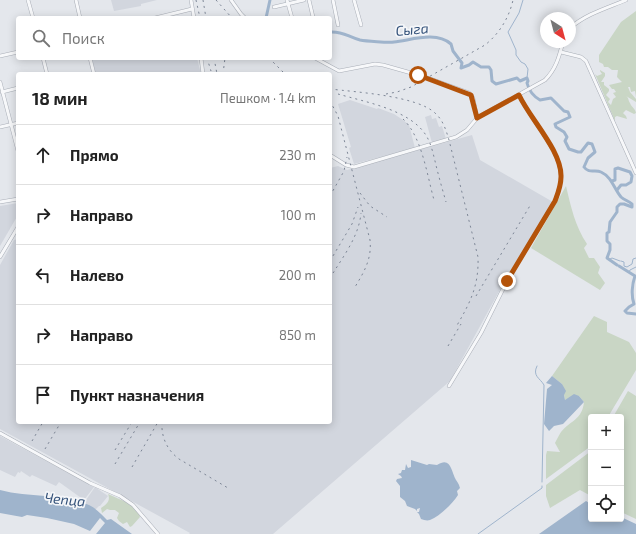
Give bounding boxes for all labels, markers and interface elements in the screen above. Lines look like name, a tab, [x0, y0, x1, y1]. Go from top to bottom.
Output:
north arrow	[540, 12, 576, 48]
search box	[16, 16, 332, 60]
water label: Сыга	[395, 19, 429, 39]
icon: search	[30, 27, 52, 49]
text: Поиск	[62, 29, 105, 47]
route start	[409, 66, 427, 84]
text: 18 мин	[32, 88, 88, 108]
text: Пешком · 1.4 km	[220, 90, 316, 106]
icon: ahead	[32, 144, 54, 166]
text: Прямо	[70, 146, 119, 164]
text: 230 m	[279, 147, 316, 163]
icon: right	[32, 204, 54, 226]
text: Направо	[70, 206, 133, 224]
text: 100 m	[281, 207, 316, 223]
icon: left	[32, 264, 54, 286]
text: Налево	[70, 266, 124, 284]
text: 200 m	[279, 267, 316, 283]
route end	[498, 272, 516, 290]
icon: right	[32, 324, 54, 346]
text: Направо	[70, 326, 133, 344]
text: 850 m	[279, 327, 316, 343]
icon: arrive	[32, 384, 54, 406]
text: Пункт назначения	[70, 386, 204, 404]
map controls	[588, 414, 624, 522]
button: +	[588, 414, 624, 450]
button: −	[588, 450, 624, 486]
button: locate	[588, 486, 624, 522]
water label: Чепца	[44, 488, 86, 510]

